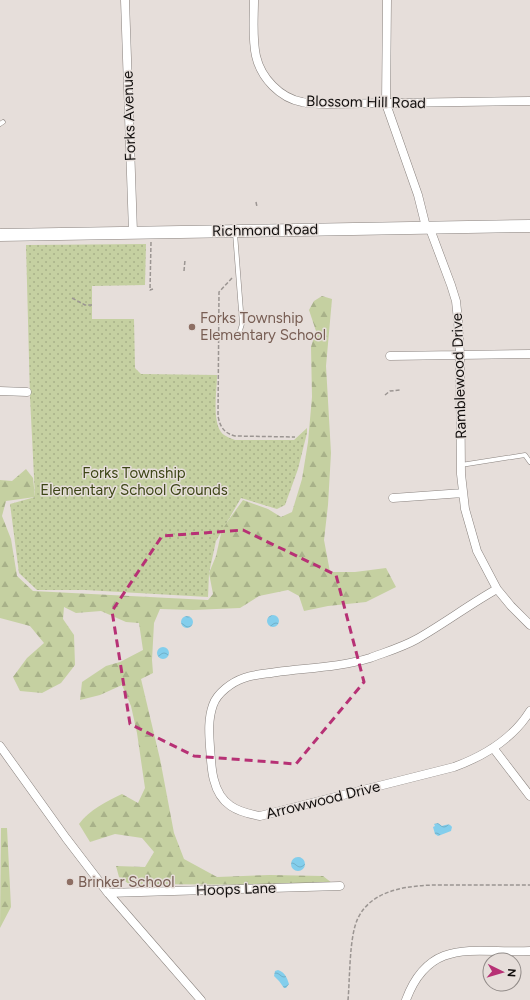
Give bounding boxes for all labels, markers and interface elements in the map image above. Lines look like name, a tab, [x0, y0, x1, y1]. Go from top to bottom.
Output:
street label: Forks Avenue	[118, 70, 140, 162]
street label: Blossom Hill Road	[306, 92, 426, 112]
street label: Richmond Road	[212, 220, 318, 240]
place label: Forks Township Elementary School	[200, 309, 326, 344]
street label: Ramblewood Drive	[448, 313, 470, 439]
marker: Forks Township Elementary School	[187, 322, 197, 332]
park label: Forks Township Elementary School Grounds	[40, 464, 228, 499]
street label: Arrowwood Drive	[264, 777, 382, 823]
place label: Brinker School	[78, 873, 175, 891]
marker: Brinker School	[65, 877, 75, 887]
street label: Hoops Lane	[196, 879, 276, 899]
north arrow	[482, 952, 522, 992]
text: N	[505, 968, 518, 978]

